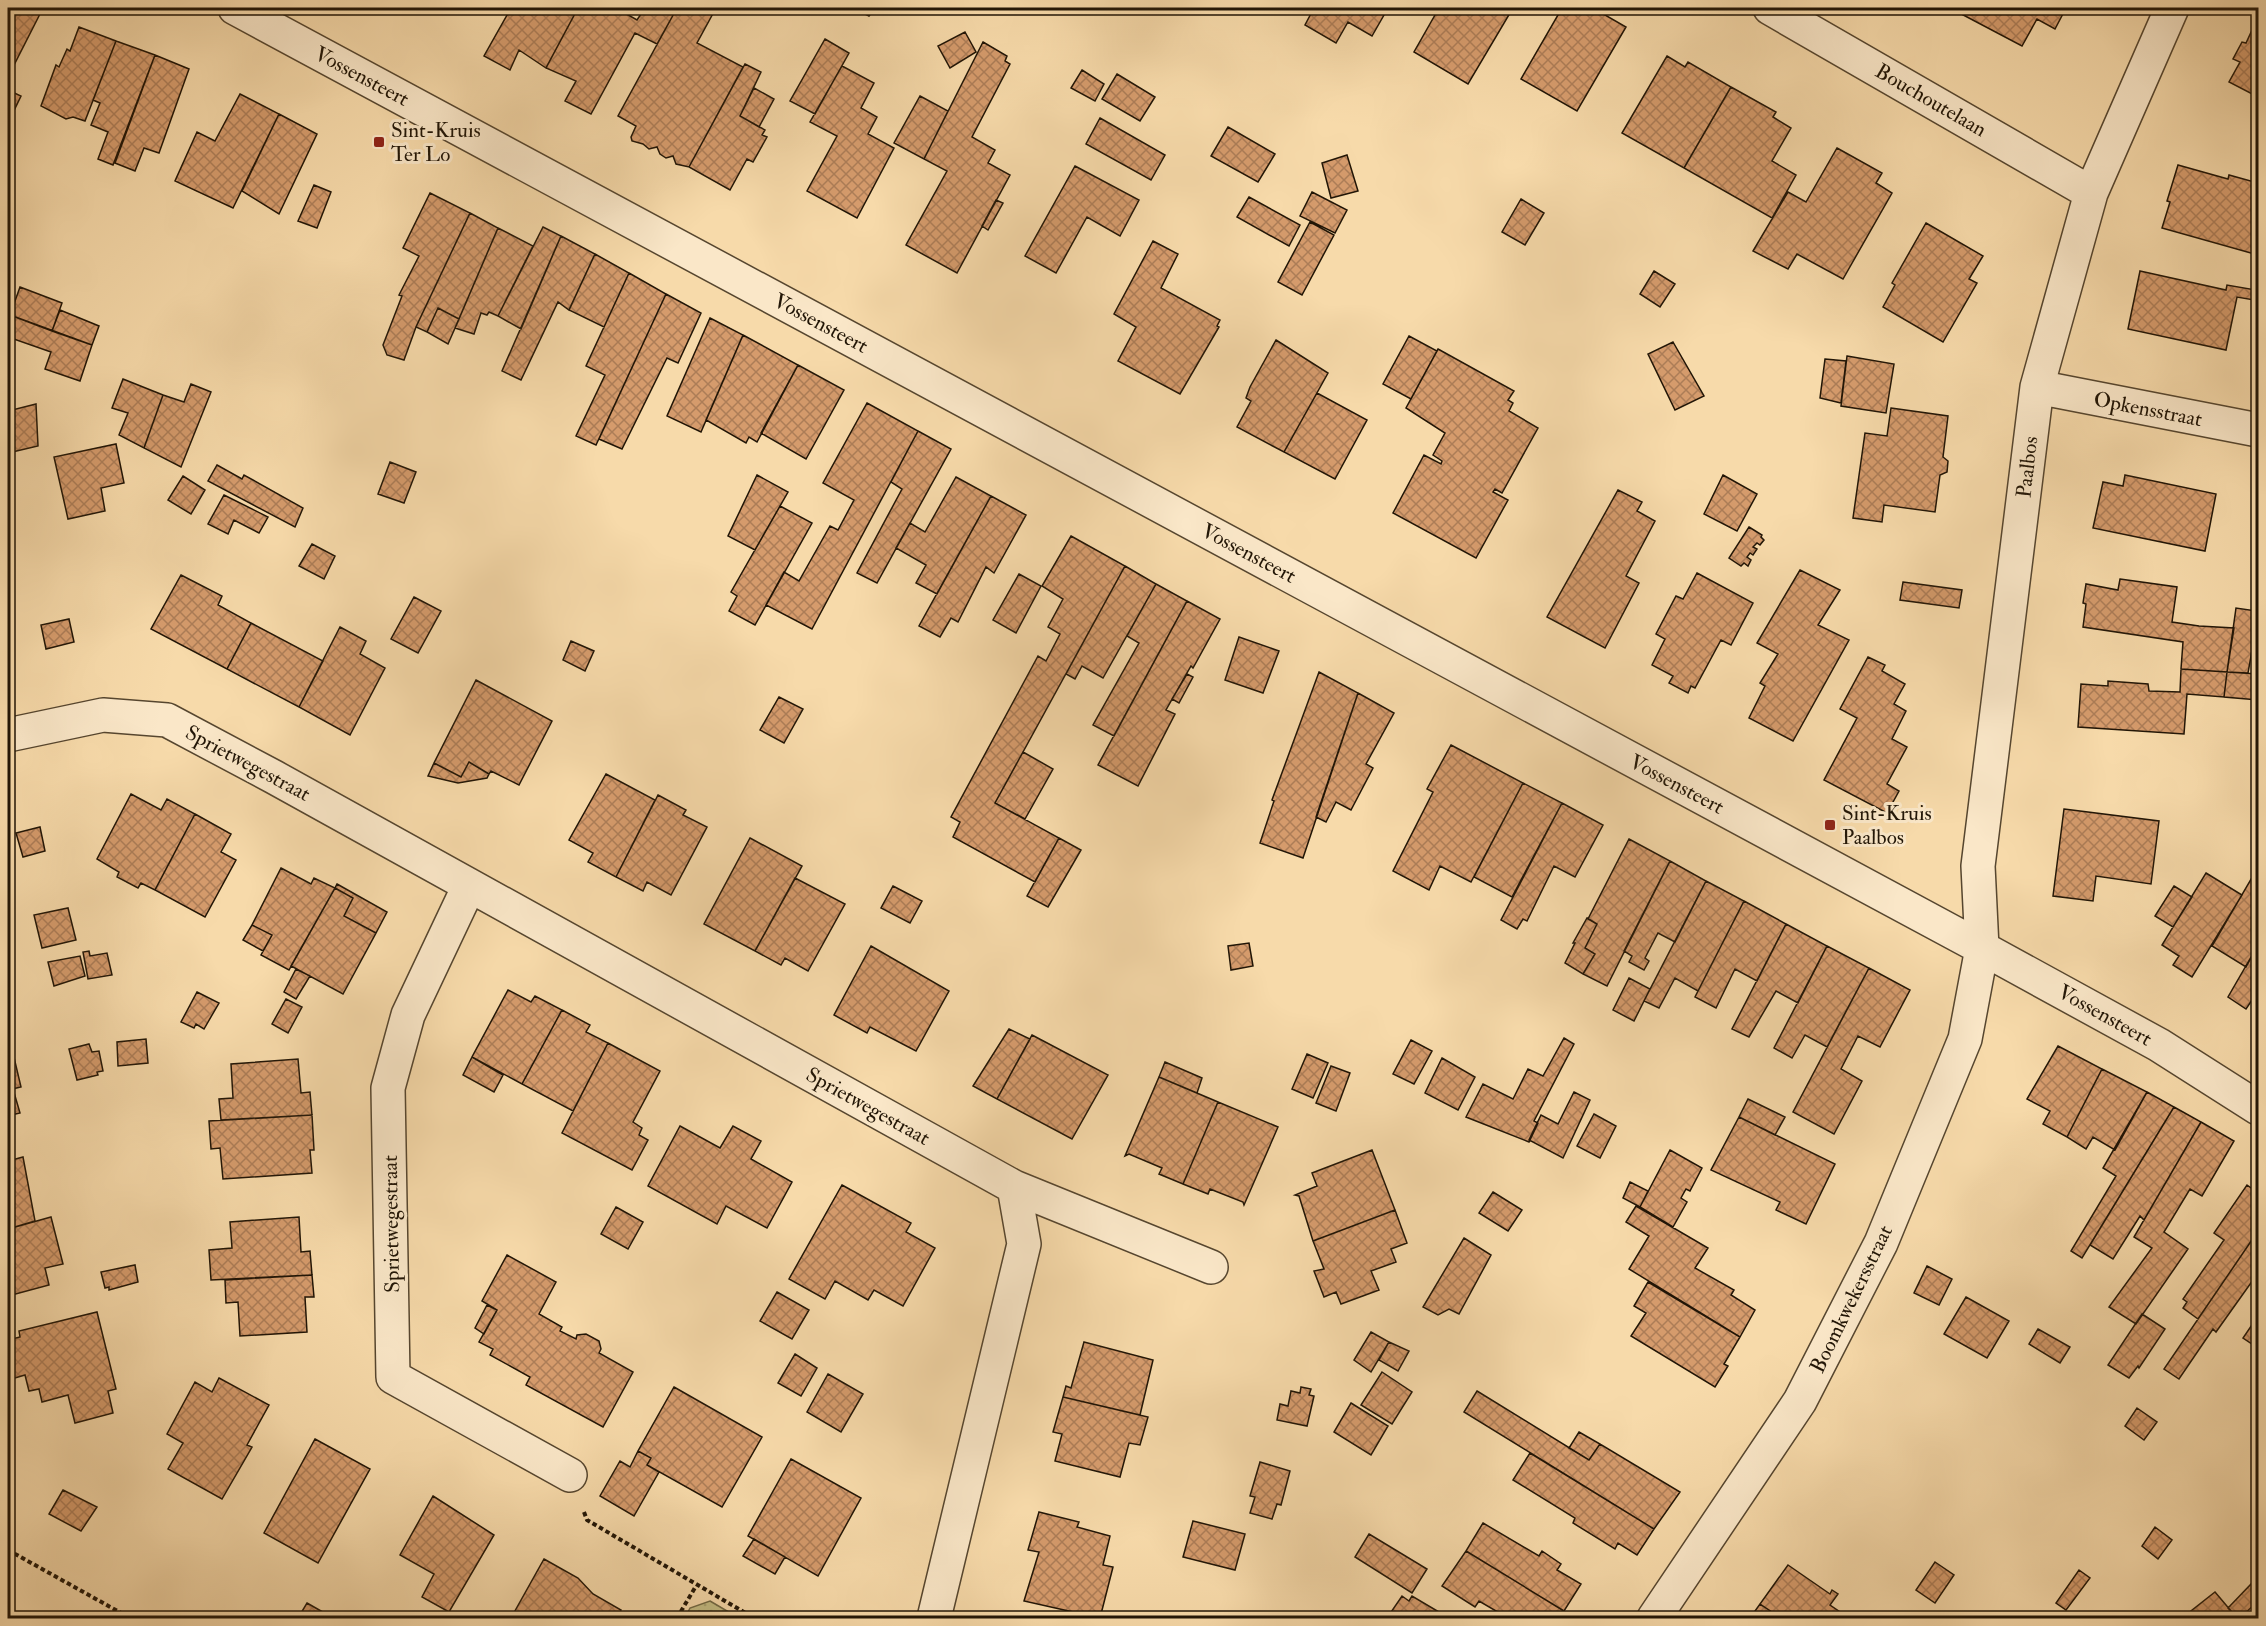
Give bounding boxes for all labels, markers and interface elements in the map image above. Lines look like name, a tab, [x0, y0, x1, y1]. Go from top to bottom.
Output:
street label: Vossensteert	[310, 40, 414, 113]
street label: Bouchoutelaan	[1870, 58, 1991, 143]
place label: Sint-Kruis Ter Lo	[391, 117, 481, 168]
marker: Sint-Kruis Ter Lo	[372, 135, 386, 149]
street label: Vossensteert	[769, 287, 873, 360]
street label: Opkensstraat	[2091, 386, 2205, 433]
street label: Paalbos	[2010, 435, 2045, 499]
street label: Vossensteert	[1197, 517, 1301, 590]
street label: Sprietwegestraat	[181, 719, 315, 808]
street label: Vossensteert	[1625, 748, 1729, 821]
place label: Sint-Kruis Paalbos	[1842, 800, 1932, 851]
marker: Sint-Kruis Paalbos	[1823, 818, 1837, 832]
street label: Vossensteert	[2053, 979, 2157, 1052]
street label: Sprietwegestraat	[801, 1061, 935, 1152]
street label: Sprietwegestraat	[377, 1155, 406, 1293]
street label: Boomkwekersstraat	[1804, 1221, 1899, 1378]

